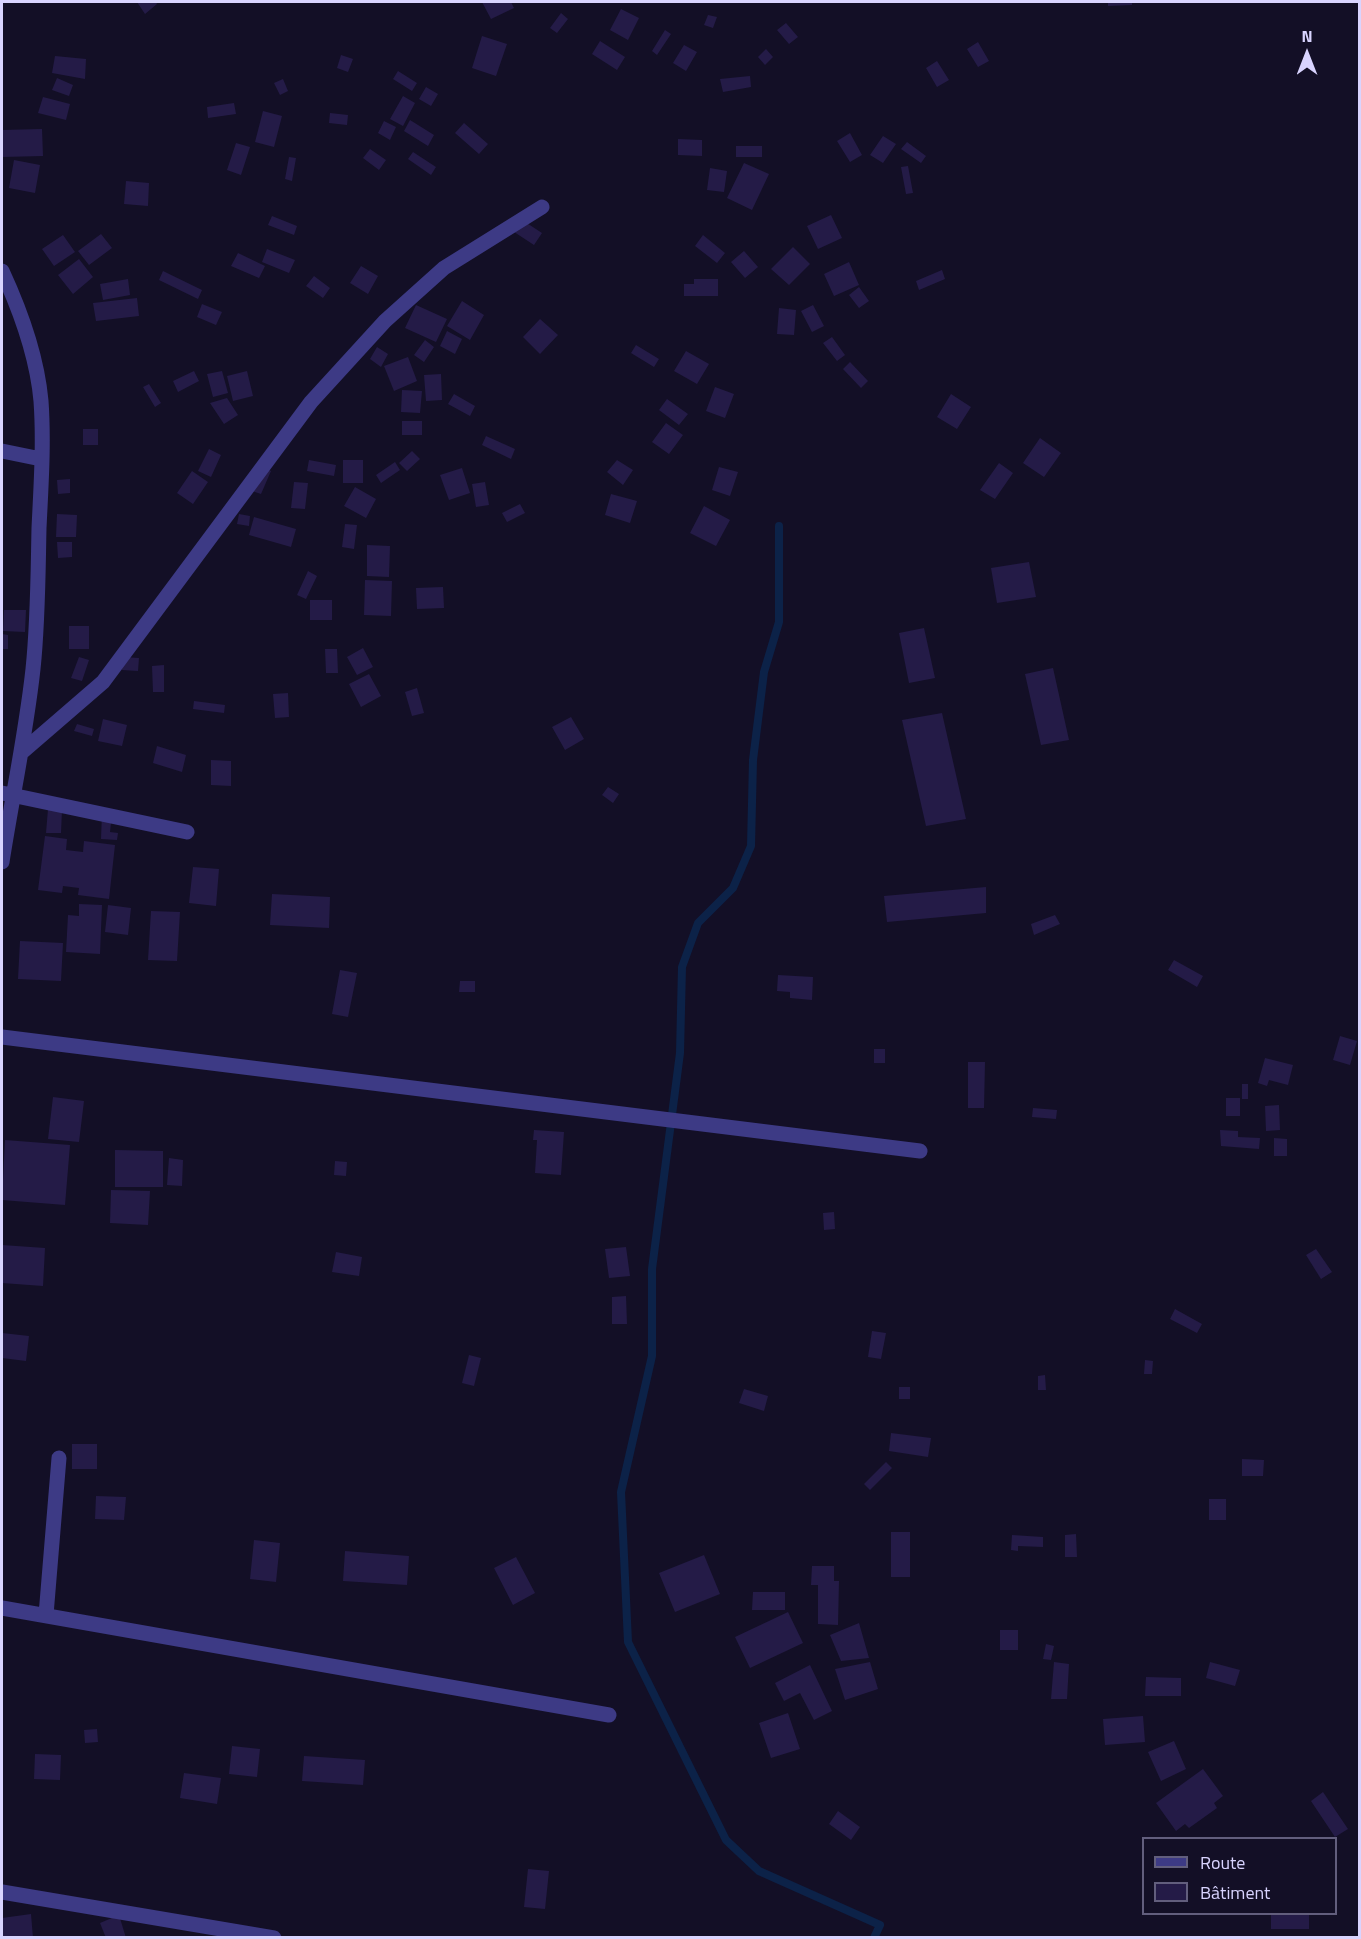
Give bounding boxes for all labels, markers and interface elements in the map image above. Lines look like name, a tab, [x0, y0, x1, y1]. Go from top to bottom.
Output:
north arrow	[1277, 24, 1337, 84]
text: N	[1301, 24, 1313, 48]
legend	[1142, 1837, 1337, 1915]
text: Route	[1200, 1849, 1245, 1876]
text: Bâtiment	[1200, 1879, 1270, 1906]

